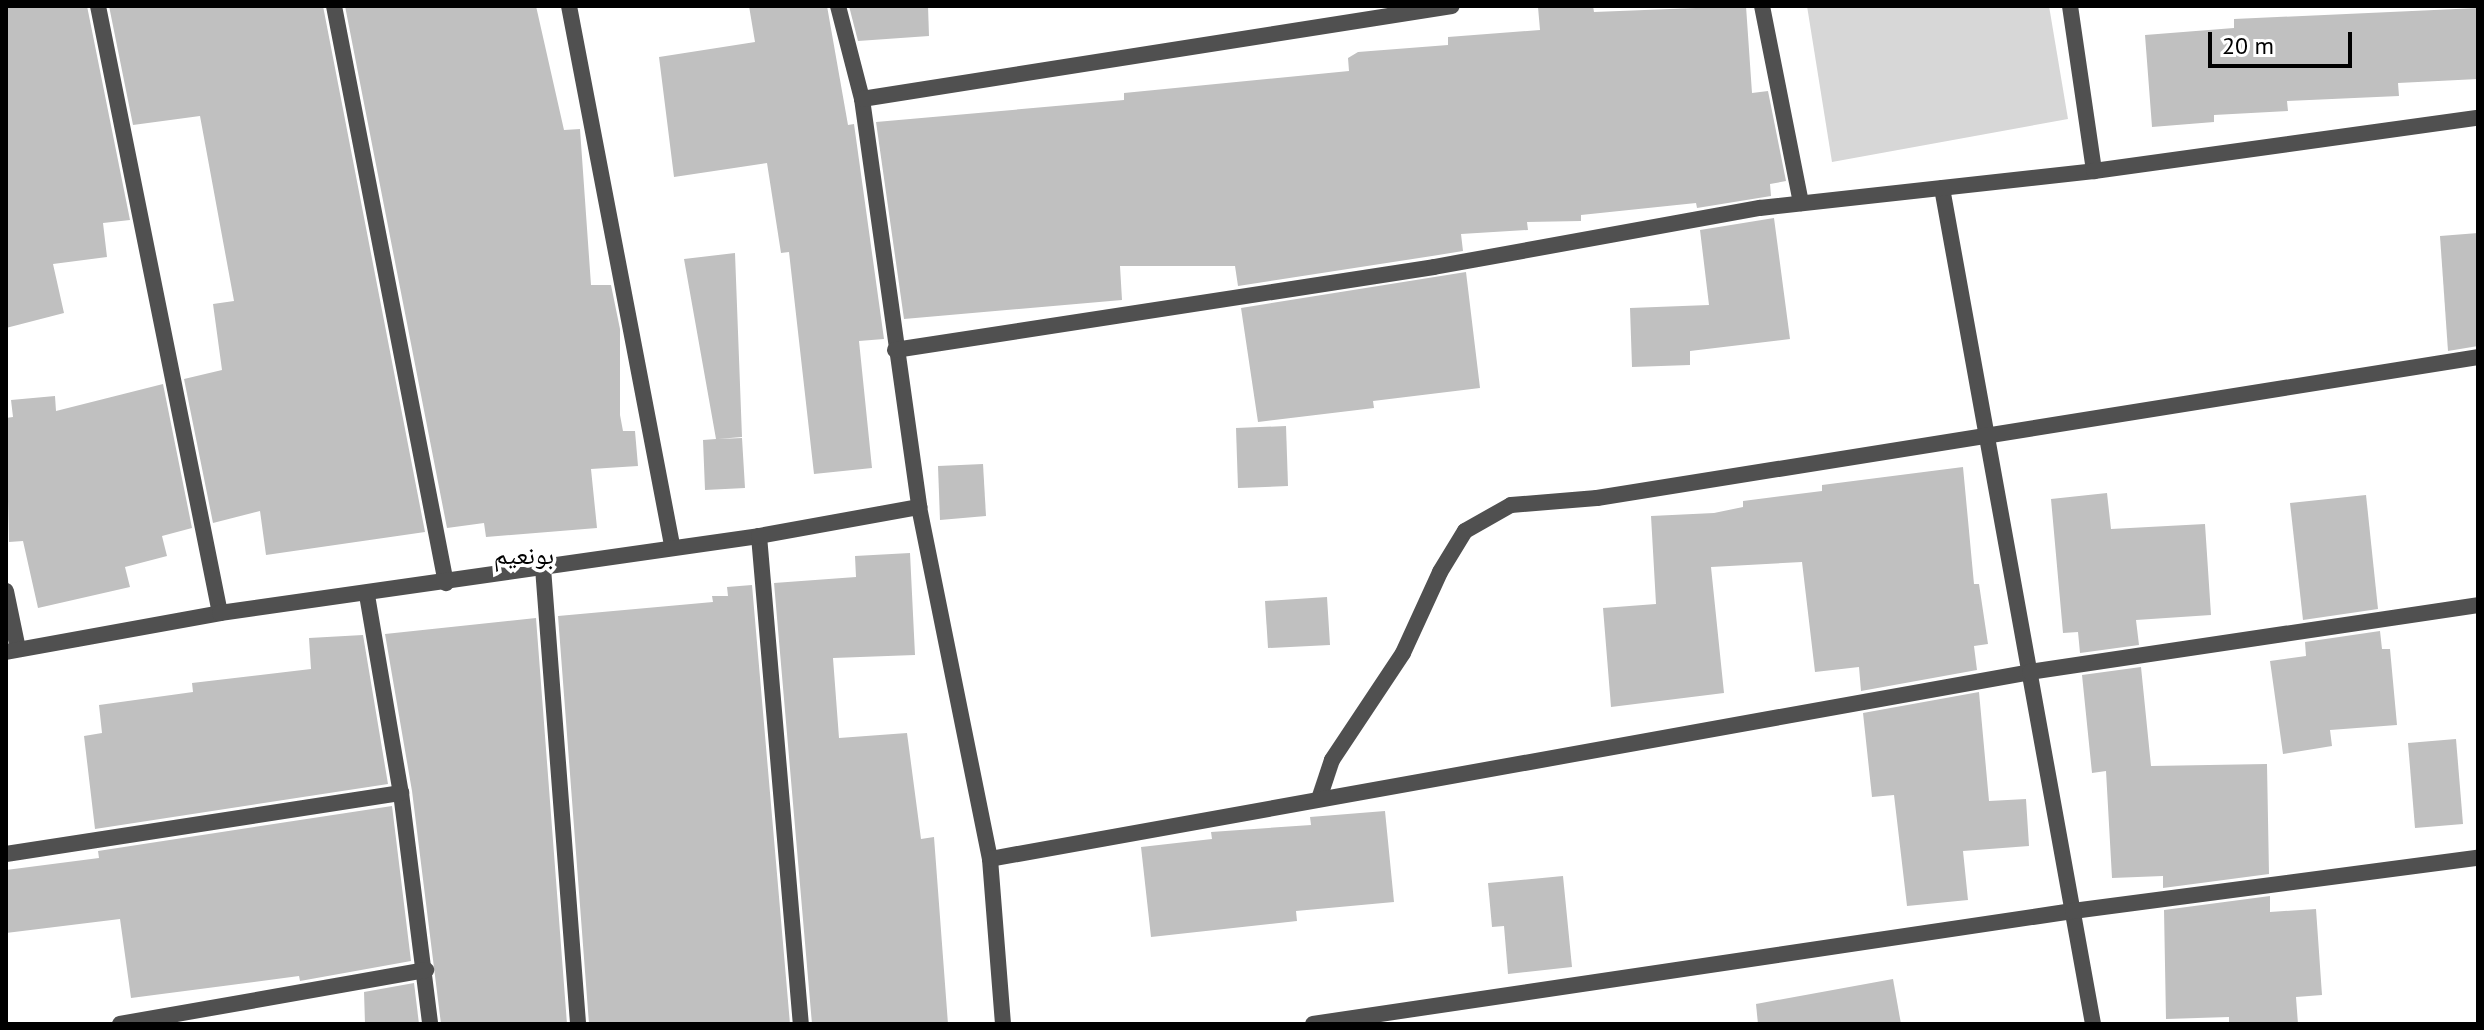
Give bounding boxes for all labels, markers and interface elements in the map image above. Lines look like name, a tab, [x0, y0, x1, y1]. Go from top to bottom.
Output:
scale bar	[2212, 16, 2356, 66]
text: 20 m	[2222, 30, 2274, 61]
district label: بونعيم	[494, 539, 554, 571]

